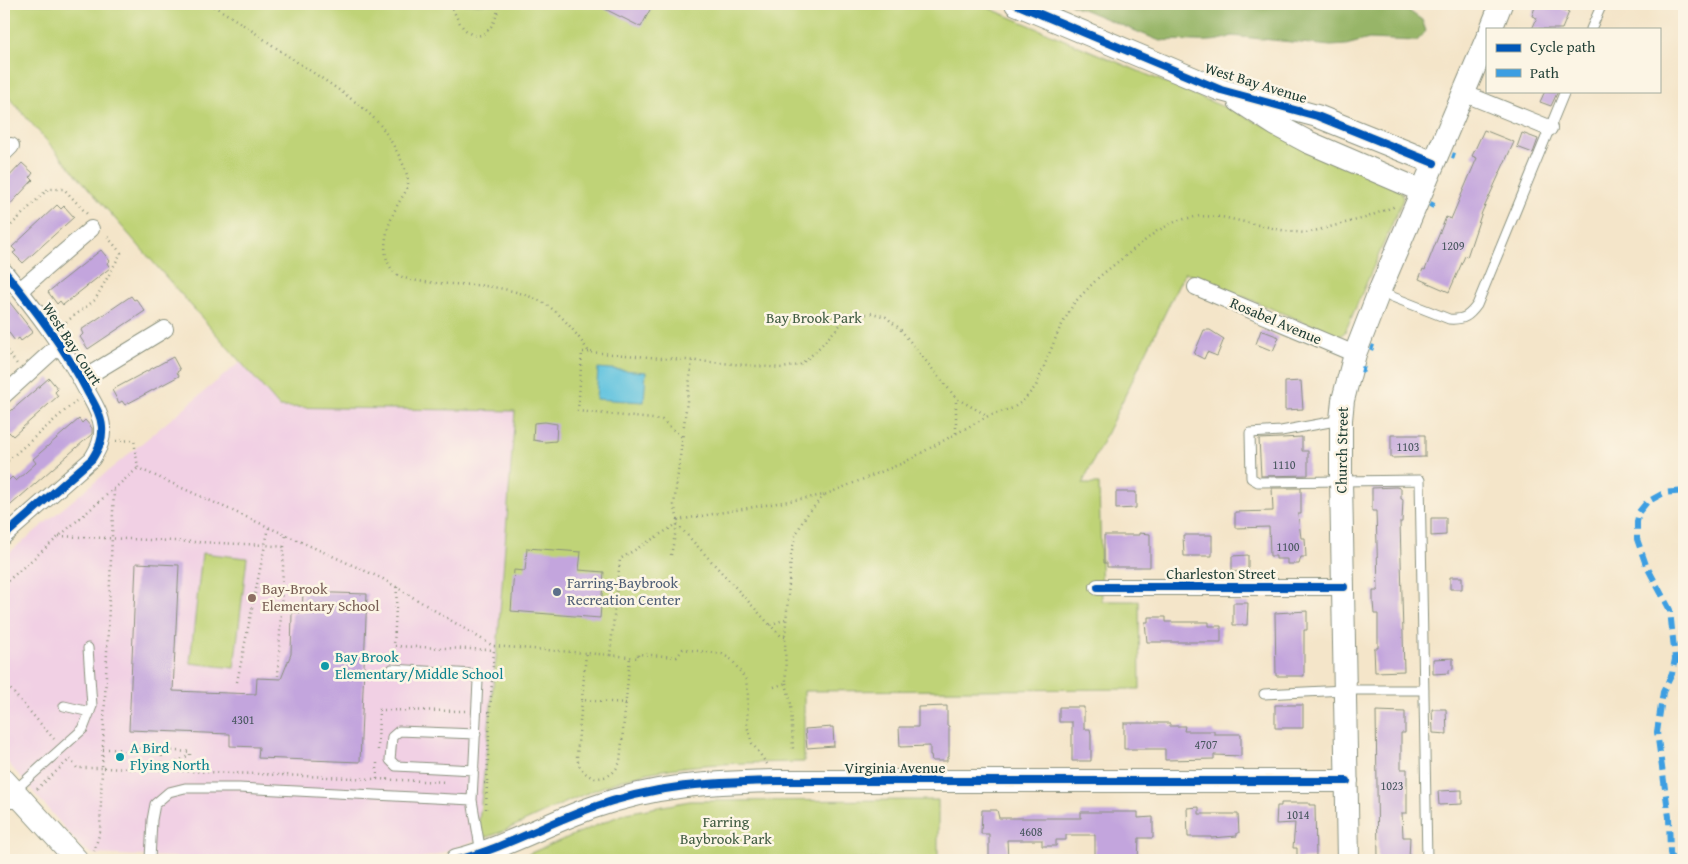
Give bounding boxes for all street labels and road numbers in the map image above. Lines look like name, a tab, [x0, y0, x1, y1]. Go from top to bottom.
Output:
street label: West Bay Avenue	[1202, 57, 1310, 108]
street label: Rosabel Avenue	[1227, 292, 1325, 349]
street label: West Bay Court	[38, 298, 108, 390]
street label: Church Street	[1330, 406, 1353, 494]
street label: Charleston Street	[1166, 563, 1277, 584]
street label: Virginia Avenue	[844, 757, 946, 778]

